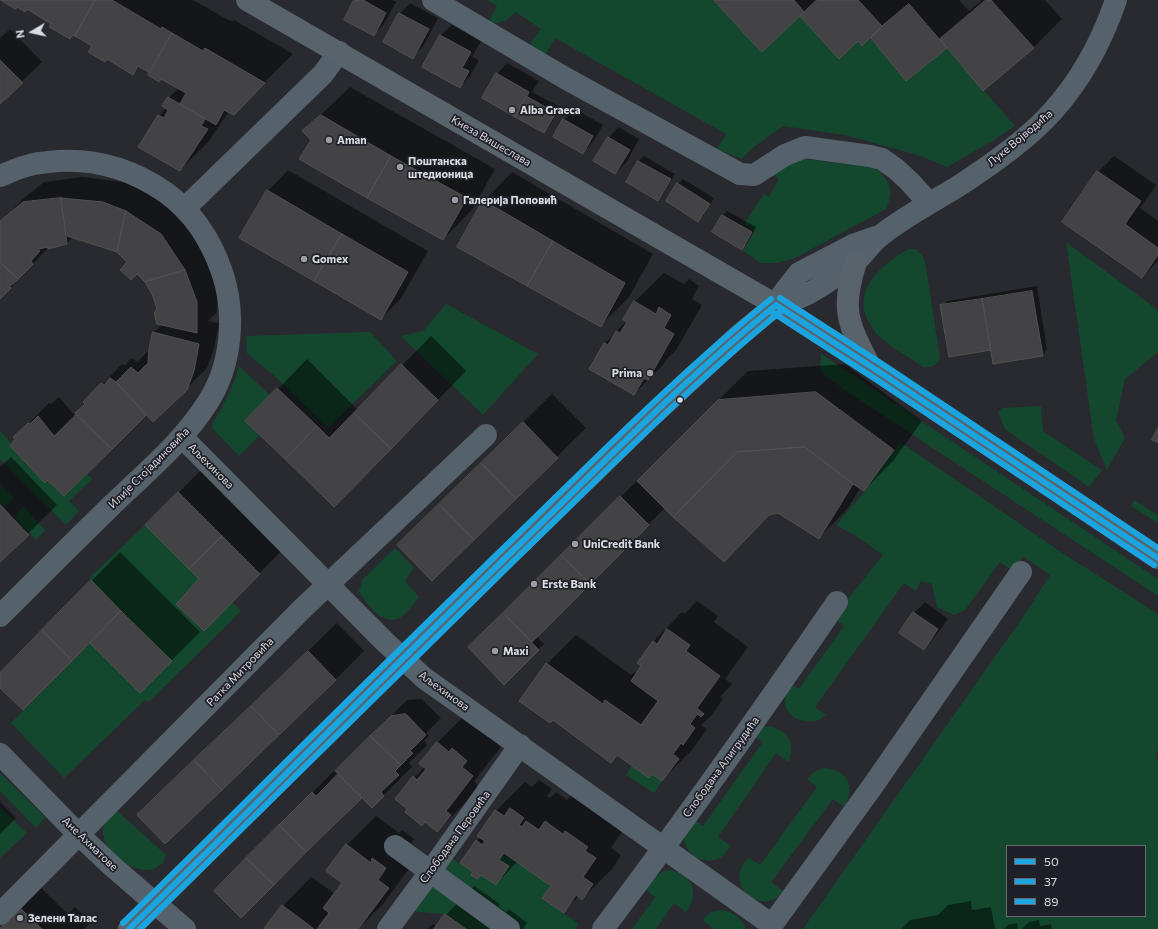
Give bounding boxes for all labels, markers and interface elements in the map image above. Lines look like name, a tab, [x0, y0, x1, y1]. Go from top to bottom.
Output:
north arrow	[12, 12, 52, 52]
text: N	[13, 29, 27, 39]
place label: Alba Graeca	[520, 103, 580, 117]
marker: Alba Graeca	[507, 105, 517, 115]
street label: Луке Војводића	[985, 107, 1055, 169]
street label: Кнеза Вишеслава	[449, 113, 533, 169]
place label: Aman	[337, 133, 367, 147]
marker: Aman	[324, 135, 334, 145]
place label: Поштанска штедионица	[408, 154, 473, 180]
marker: Поштанска штедионица	[395, 162, 405, 172]
place label: Галерија Поповић	[463, 193, 557, 207]
marker: Галерија Поповић	[450, 195, 460, 205]
place label: Gomex	[312, 252, 348, 266]
marker: Gomex	[299, 254, 309, 264]
place label: Prima	[612, 366, 642, 380]
marker: Prima	[645, 368, 655, 378]
unlabelled marker	[675, 395, 685, 405]
street label: Илије Стојадиновића	[106, 425, 192, 511]
street label: Аљехинова	[185, 440, 237, 492]
place label: UniCredit Bank	[583, 537, 660, 551]
marker: UniCredit Bank	[570, 539, 580, 549]
place label: Erste Bank	[542, 577, 596, 591]
marker: Erste Bank	[529, 579, 539, 589]
street label: Ратка Митровића	[204, 635, 276, 709]
place label: Maxi	[503, 644, 529, 658]
marker: Maxi	[490, 646, 500, 656]
street label: Аљехинова	[416, 668, 472, 714]
street label: Слободана Алигрудића	[680, 714, 762, 820]
street label: Слободана Перовића	[417, 788, 493, 886]
street label: Ане Ахматове	[60, 814, 120, 874]
legend	[1006, 845, 1146, 917]
text: 50	[1044, 854, 1059, 868]
text: 37	[1044, 874, 1057, 888]
text: 89	[1044, 894, 1059, 908]
place label: Зелени Талас	[28, 911, 97, 925]
marker: Зелени Талас	[15, 913, 25, 923]

